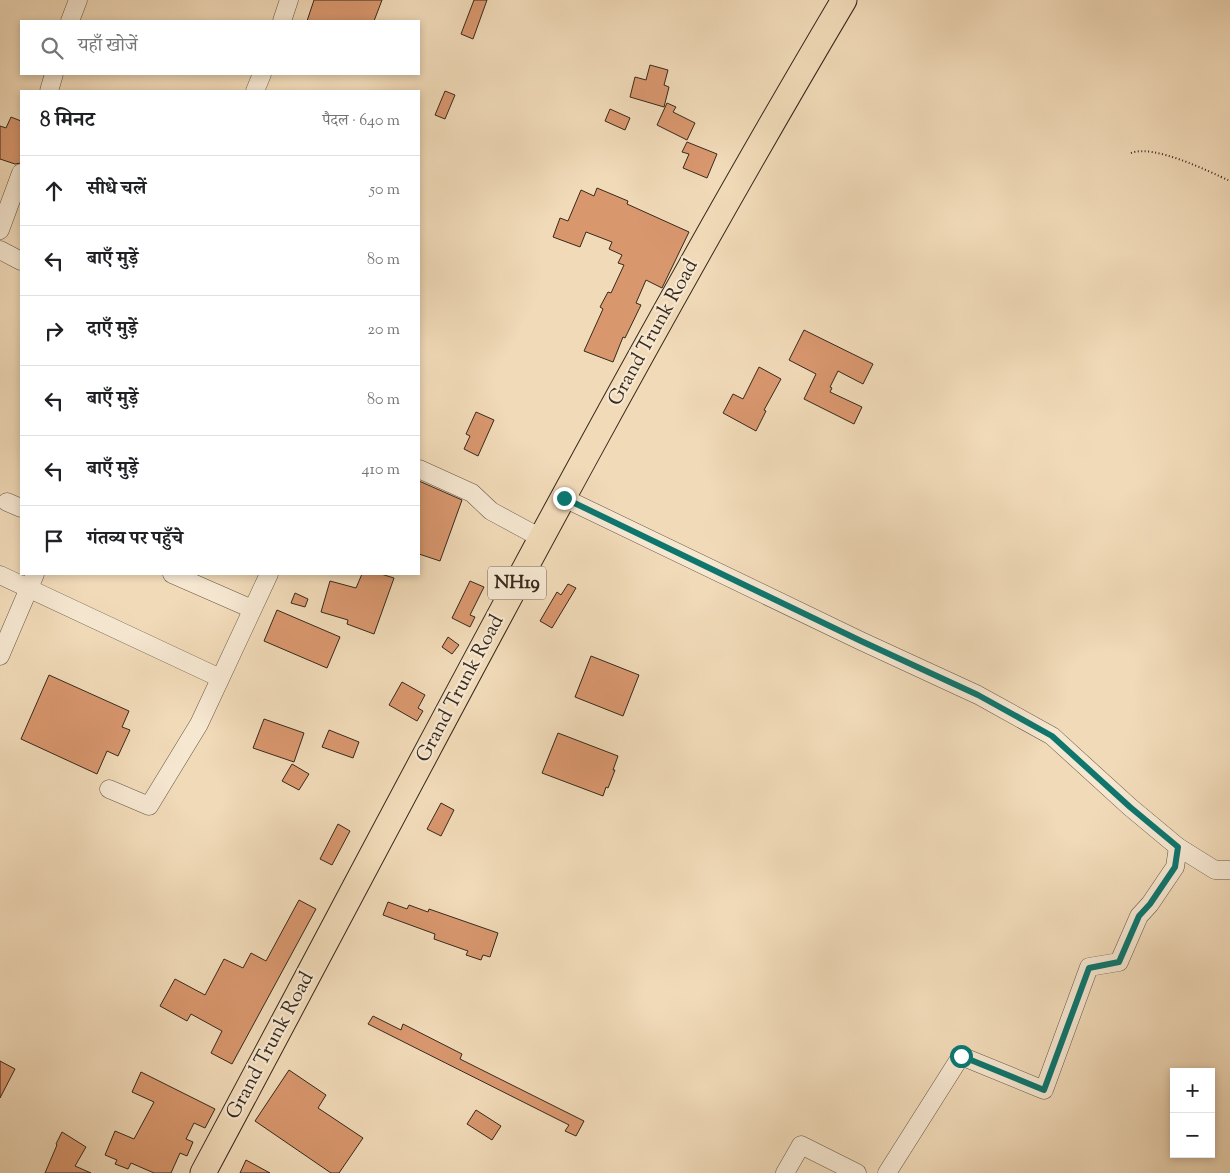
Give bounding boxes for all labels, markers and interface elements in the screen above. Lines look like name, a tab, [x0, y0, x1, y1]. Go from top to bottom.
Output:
search box	[20, 20, 420, 75]
text: यहाँ खोजें	[78, 33, 138, 60]
icon: search	[38, 34, 66, 62]
text: 8 मिनट	[40, 106, 95, 136]
text: पैदल · 640 m	[322, 110, 400, 133]
text: सीधे चलें	[87, 176, 146, 203]
icon: ahead	[40, 177, 68, 205]
text: 50 m	[369, 179, 400, 202]
text: बाएँ मुड़ें	[87, 246, 138, 273]
icon: left	[40, 247, 68, 275]
text: 80 m	[367, 249, 400, 272]
street label: Grand Trunk Road	[602, 254, 706, 412]
text: दाएँ मुड़ें	[87, 316, 138, 343]
icon: right	[40, 317, 68, 345]
text: 20 m	[367, 319, 400, 342]
text: बाएँ मुड़ें	[87, 386, 138, 413]
icon: left	[40, 387, 68, 415]
text: 80 m	[367, 389, 400, 412]
text: बाएँ मुड़ें	[87, 456, 138, 483]
icon: left	[40, 457, 68, 485]
text: 410 m	[362, 459, 400, 482]
route end	[553, 487, 576, 510]
text: गंतव्य पर पहुँचे	[87, 526, 183, 553]
icon: arrive	[40, 527, 68, 555]
road number: NH19	[488, 566, 546, 600]
street label: Grand Trunk Road	[410, 610, 512, 768]
street label: Grand Trunk Road	[220, 967, 322, 1125]
route start	[950, 1045, 973, 1068]
map controls	[1170, 1068, 1215, 1158]
button: +	[1170, 1068, 1215, 1113]
button: −	[1170, 1113, 1215, 1158]

